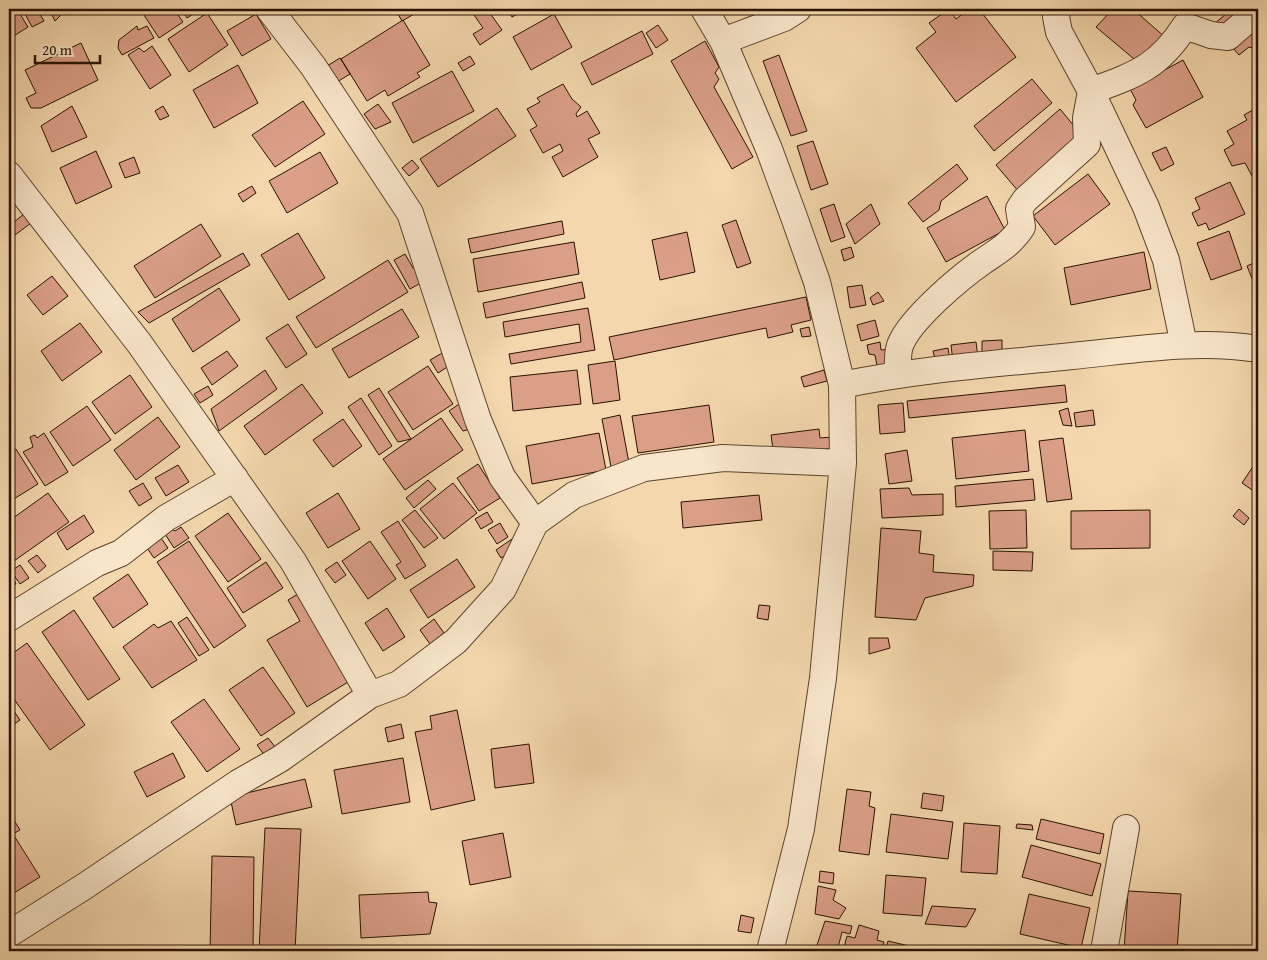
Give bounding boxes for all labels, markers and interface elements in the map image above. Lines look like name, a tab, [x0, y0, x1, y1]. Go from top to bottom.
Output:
scale bar	[35, 32, 100, 64]
text: 20 m	[42, 39, 73, 60]

